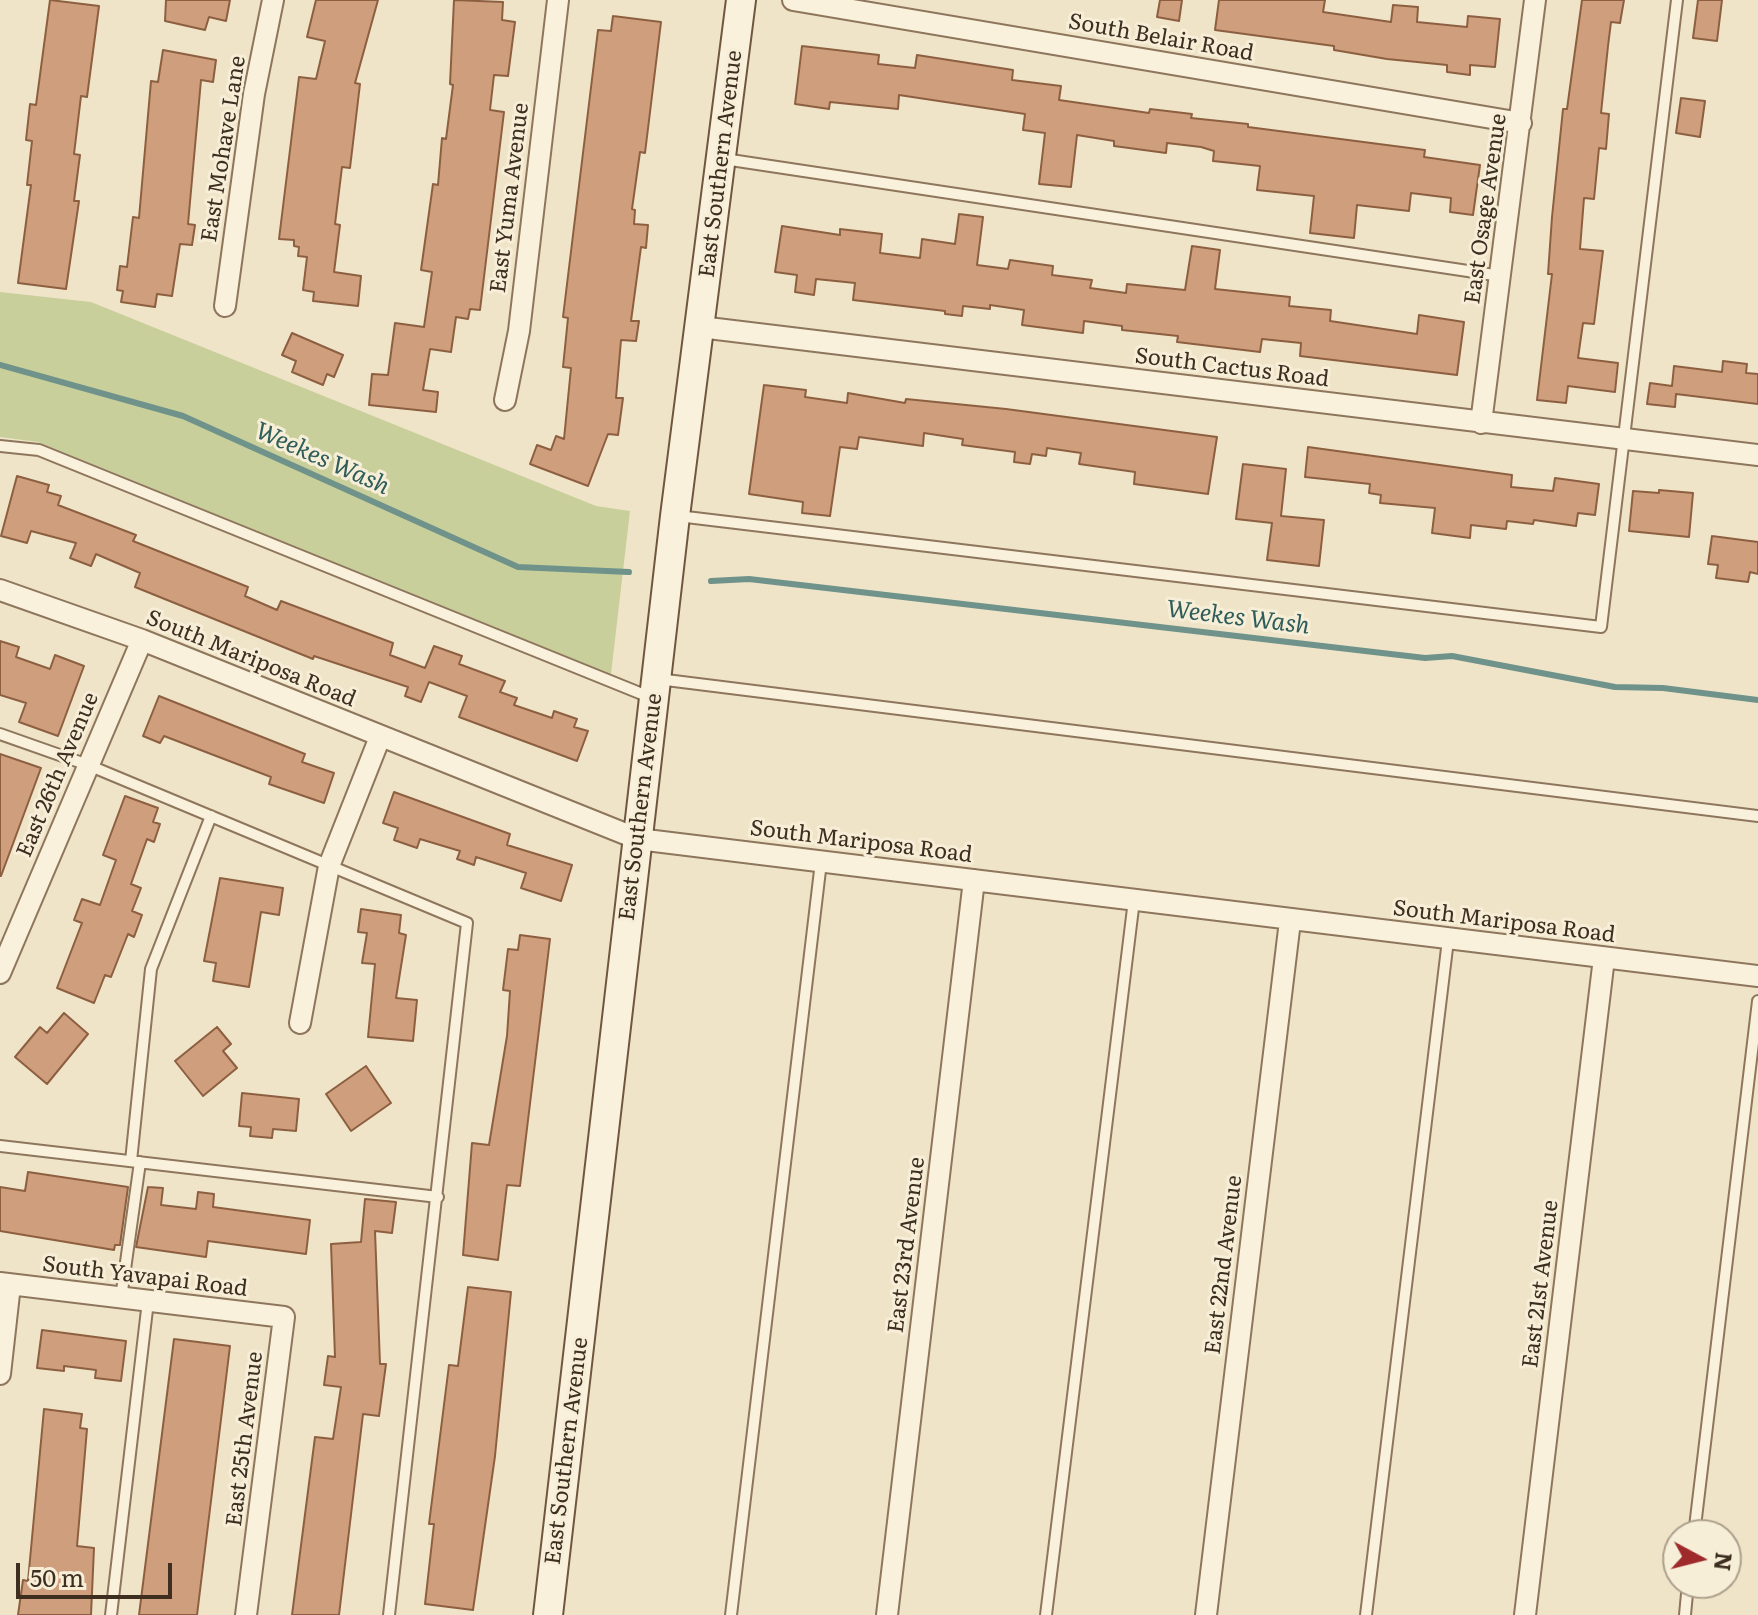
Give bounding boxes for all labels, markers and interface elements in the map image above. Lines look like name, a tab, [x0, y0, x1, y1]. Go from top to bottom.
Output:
street label: South Belair Road	[1066, 9, 1256, 67]
street label: East Southern Avenue	[694, 49, 748, 279]
street label: East Mohave Lane	[196, 54, 252, 244]
street label: East Yuma Avenue	[485, 101, 535, 295]
street label: East Osage Avenue	[1460, 112, 1512, 306]
street label: South Cactus Road	[1133, 343, 1331, 393]
water label: Weekes Wash	[250, 417, 394, 501]
water label: Weekes Wash	[1165, 595, 1311, 641]
street label: South Mariposa Road	[142, 605, 360, 713]
street label: East 26th Avenue	[11, 689, 105, 861]
street label: East Southern Avenue	[614, 692, 668, 922]
street label: South Mariposa Road	[748, 815, 974, 869]
street label: South Mariposa Road	[1391, 895, 1617, 949]
street label: East 23rd Avenue	[883, 1156, 931, 1334]
street label: East 22nd Avenue	[1200, 1174, 1248, 1356]
street label: East 21st Avenue	[1518, 1199, 1564, 1369]
street label: South Yavapai Road	[41, 1251, 249, 1303]
street label: East Southern Avenue	[540, 1336, 594, 1566]
street label: East 25th Avenue	[221, 1350, 269, 1528]
north arrow	[1662, 1519, 1742, 1599]
scale bar	[20, 1547, 176, 1597]
text: N	[1707, 1551, 1742, 1573]
text: 50 m	[30, 1559, 84, 1594]

